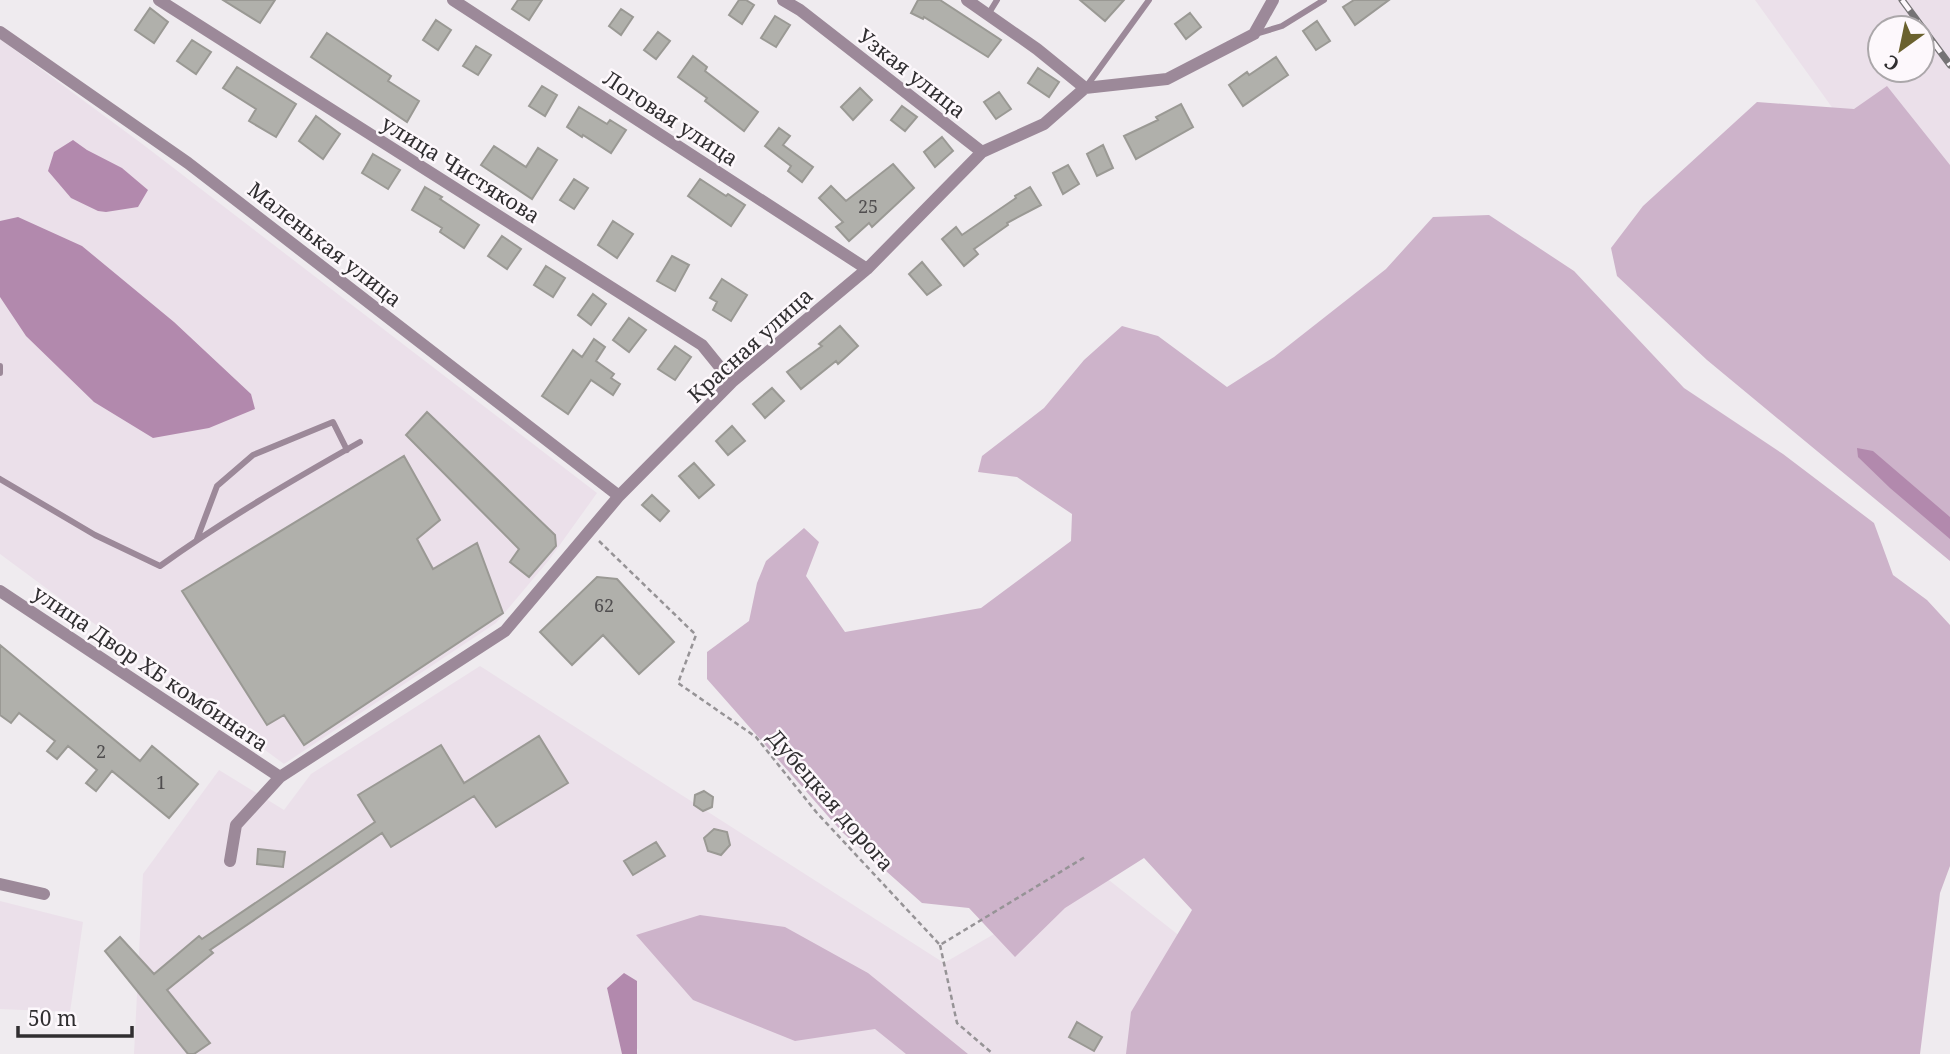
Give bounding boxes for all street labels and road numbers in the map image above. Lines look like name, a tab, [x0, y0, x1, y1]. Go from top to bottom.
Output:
street label: Узкая улица	[852, 22, 972, 124]
street label: Логовая улица	[598, 64, 744, 172]
street label: улица Чистякова	[376, 109, 546, 229]
street label: Маленькая улица	[242, 175, 408, 313]
street label: Красная улица	[682, 281, 818, 409]
street label: улица Двор ХБ комбината	[28, 579, 274, 757]
street label: Дубецкая дорога	[762, 723, 900, 877]

